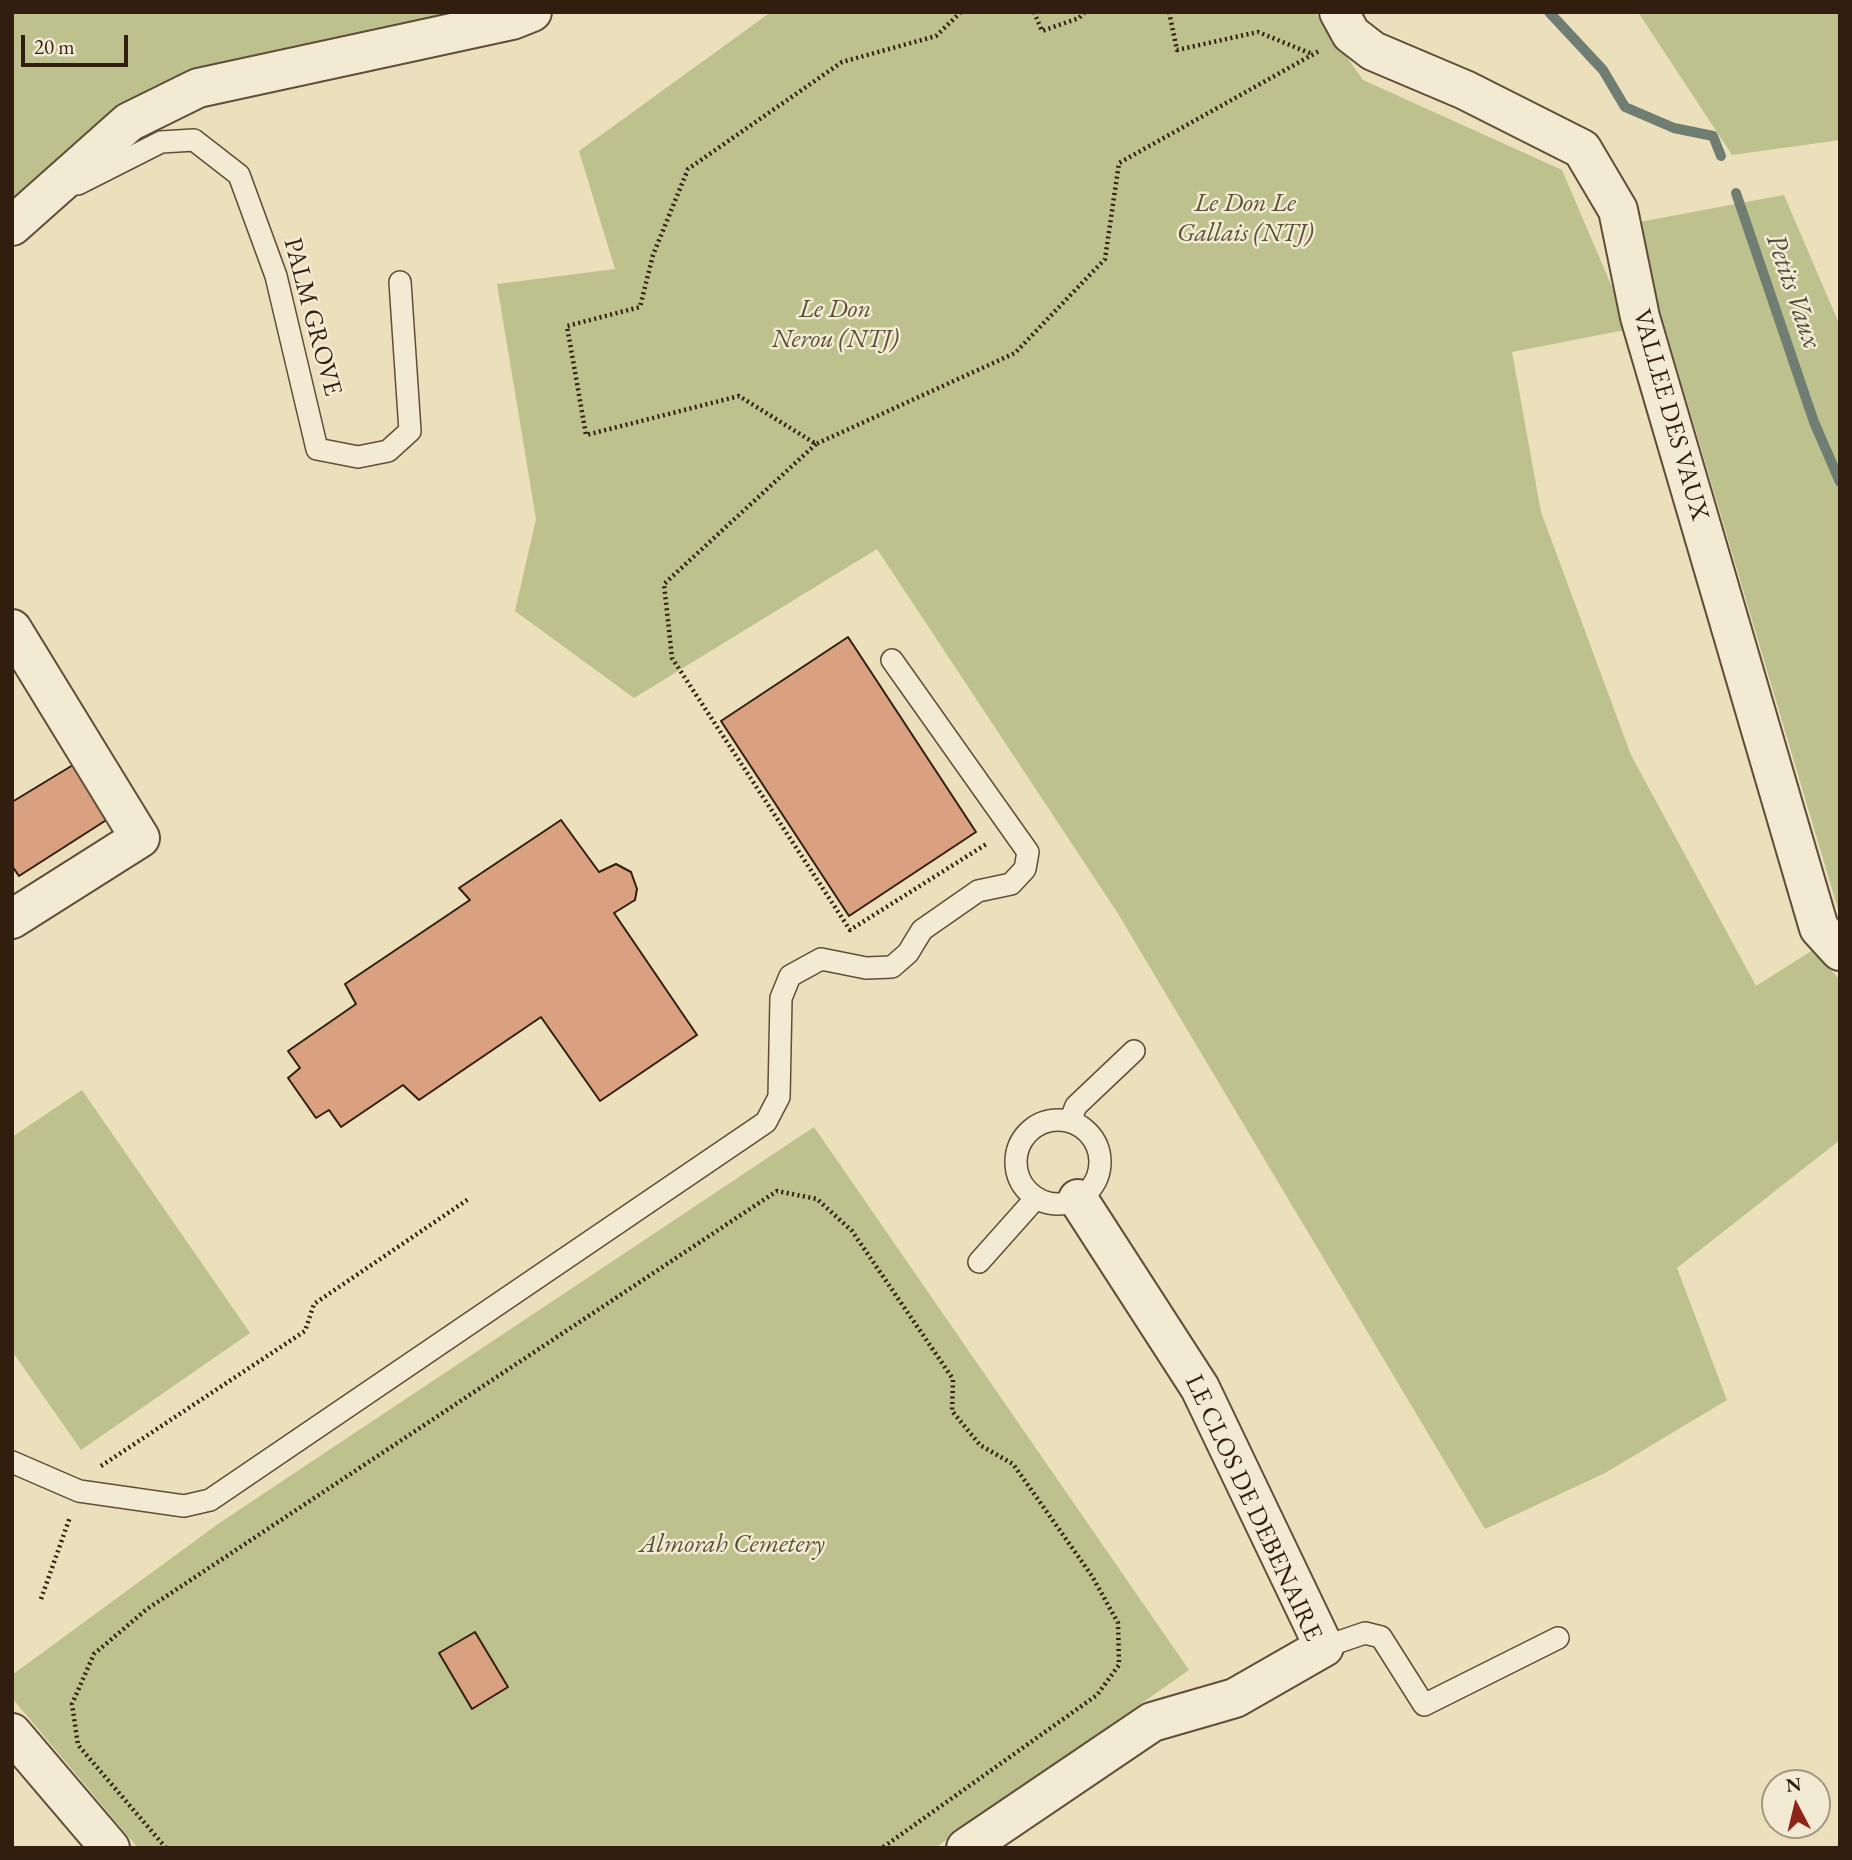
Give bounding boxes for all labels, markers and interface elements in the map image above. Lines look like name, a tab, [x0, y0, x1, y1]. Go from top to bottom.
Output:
scale bar	[24, 21, 131, 65]
text: 20 m	[34, 33, 75, 60]
park label: Le Don Le Gallais (NTJ)	[1177, 188, 1313, 249]
water label: Petits Vaux	[1758, 230, 1828, 352]
street label: PALM GROVE	[276, 235, 348, 399]
park label: Le Don Nerou (NTJ)	[772, 294, 898, 356]
street label: VALLEE DES VAUX	[1625, 306, 1715, 524]
street label: LE CLOS DE DEBENAIRE	[1178, 1370, 1328, 1646]
park label: Almorah Cemetery	[639, 1529, 825, 1561]
north arrow	[1761, 1769, 1831, 1839]
text: N	[1784, 1771, 1803, 1798]

